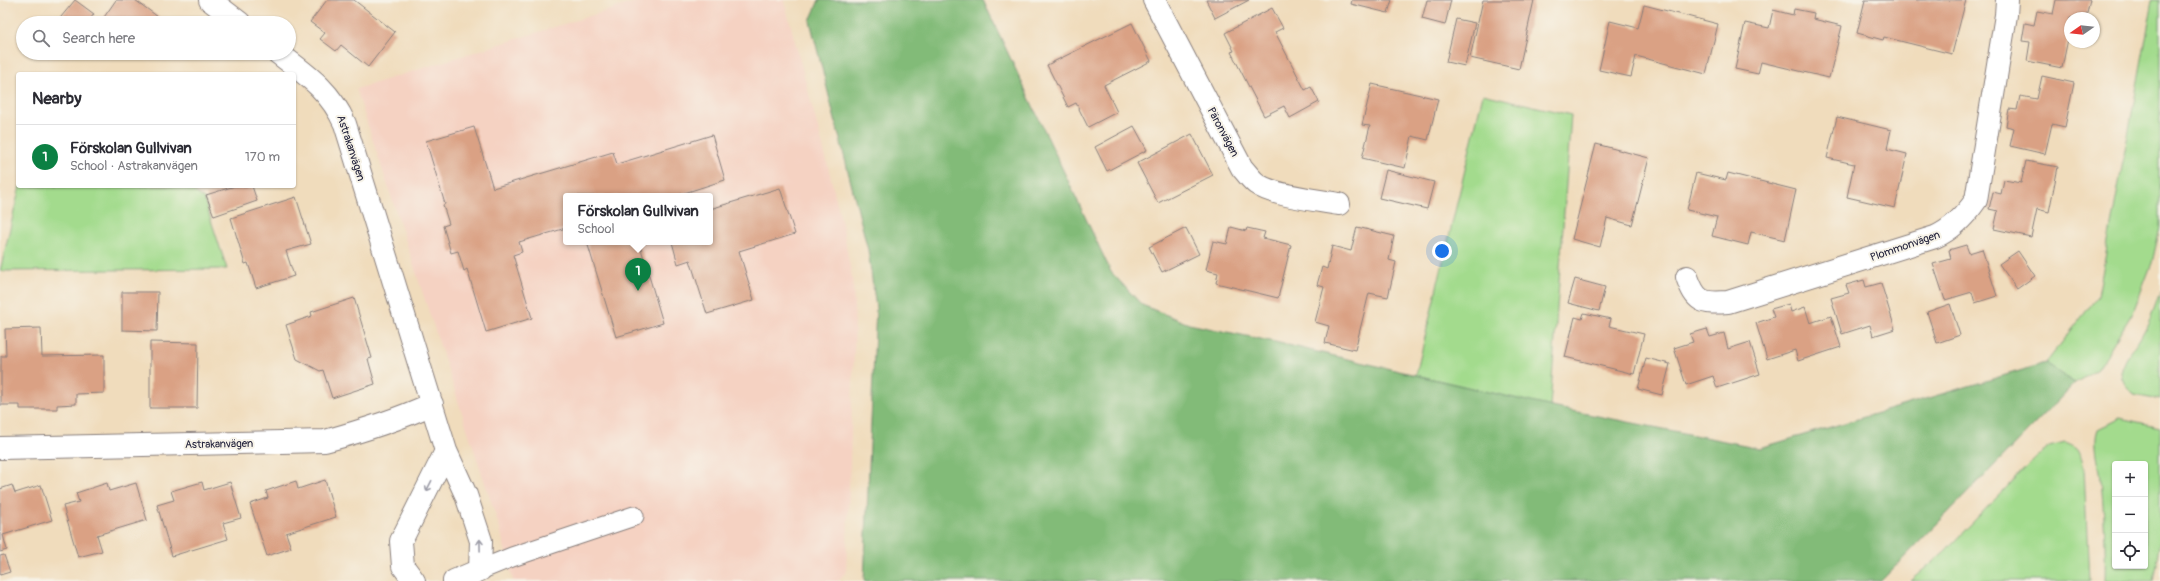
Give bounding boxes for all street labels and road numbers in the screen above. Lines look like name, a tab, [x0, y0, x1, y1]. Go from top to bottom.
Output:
street label: Päronvägen	[1205, 105, 1241, 159]
street label: Astrakanvägen	[334, 114, 368, 182]
street label: Plommonvägen	[1868, 228, 1942, 264]
street label: Astrakanvägen	[185, 437, 253, 451]

